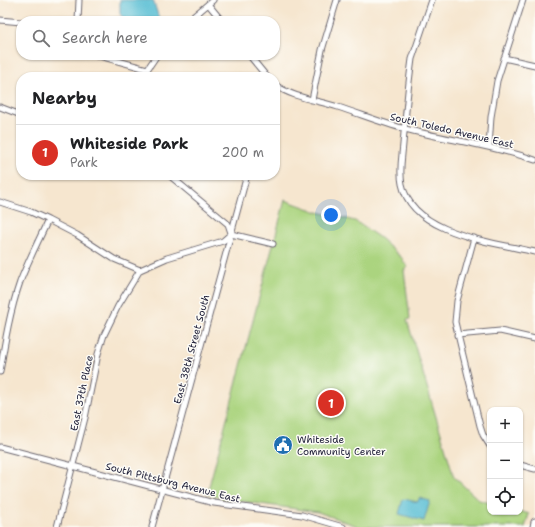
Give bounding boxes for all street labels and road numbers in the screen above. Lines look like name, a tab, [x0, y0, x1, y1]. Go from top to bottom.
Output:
street label: South Toledo Avenue East	[389, 110, 515, 151]
street label: East 38th Street South	[171, 293, 212, 405]
street label: East 37th Place	[67, 354, 96, 432]
street label: South Pittsburg Avenue East	[104, 459, 242, 506]

